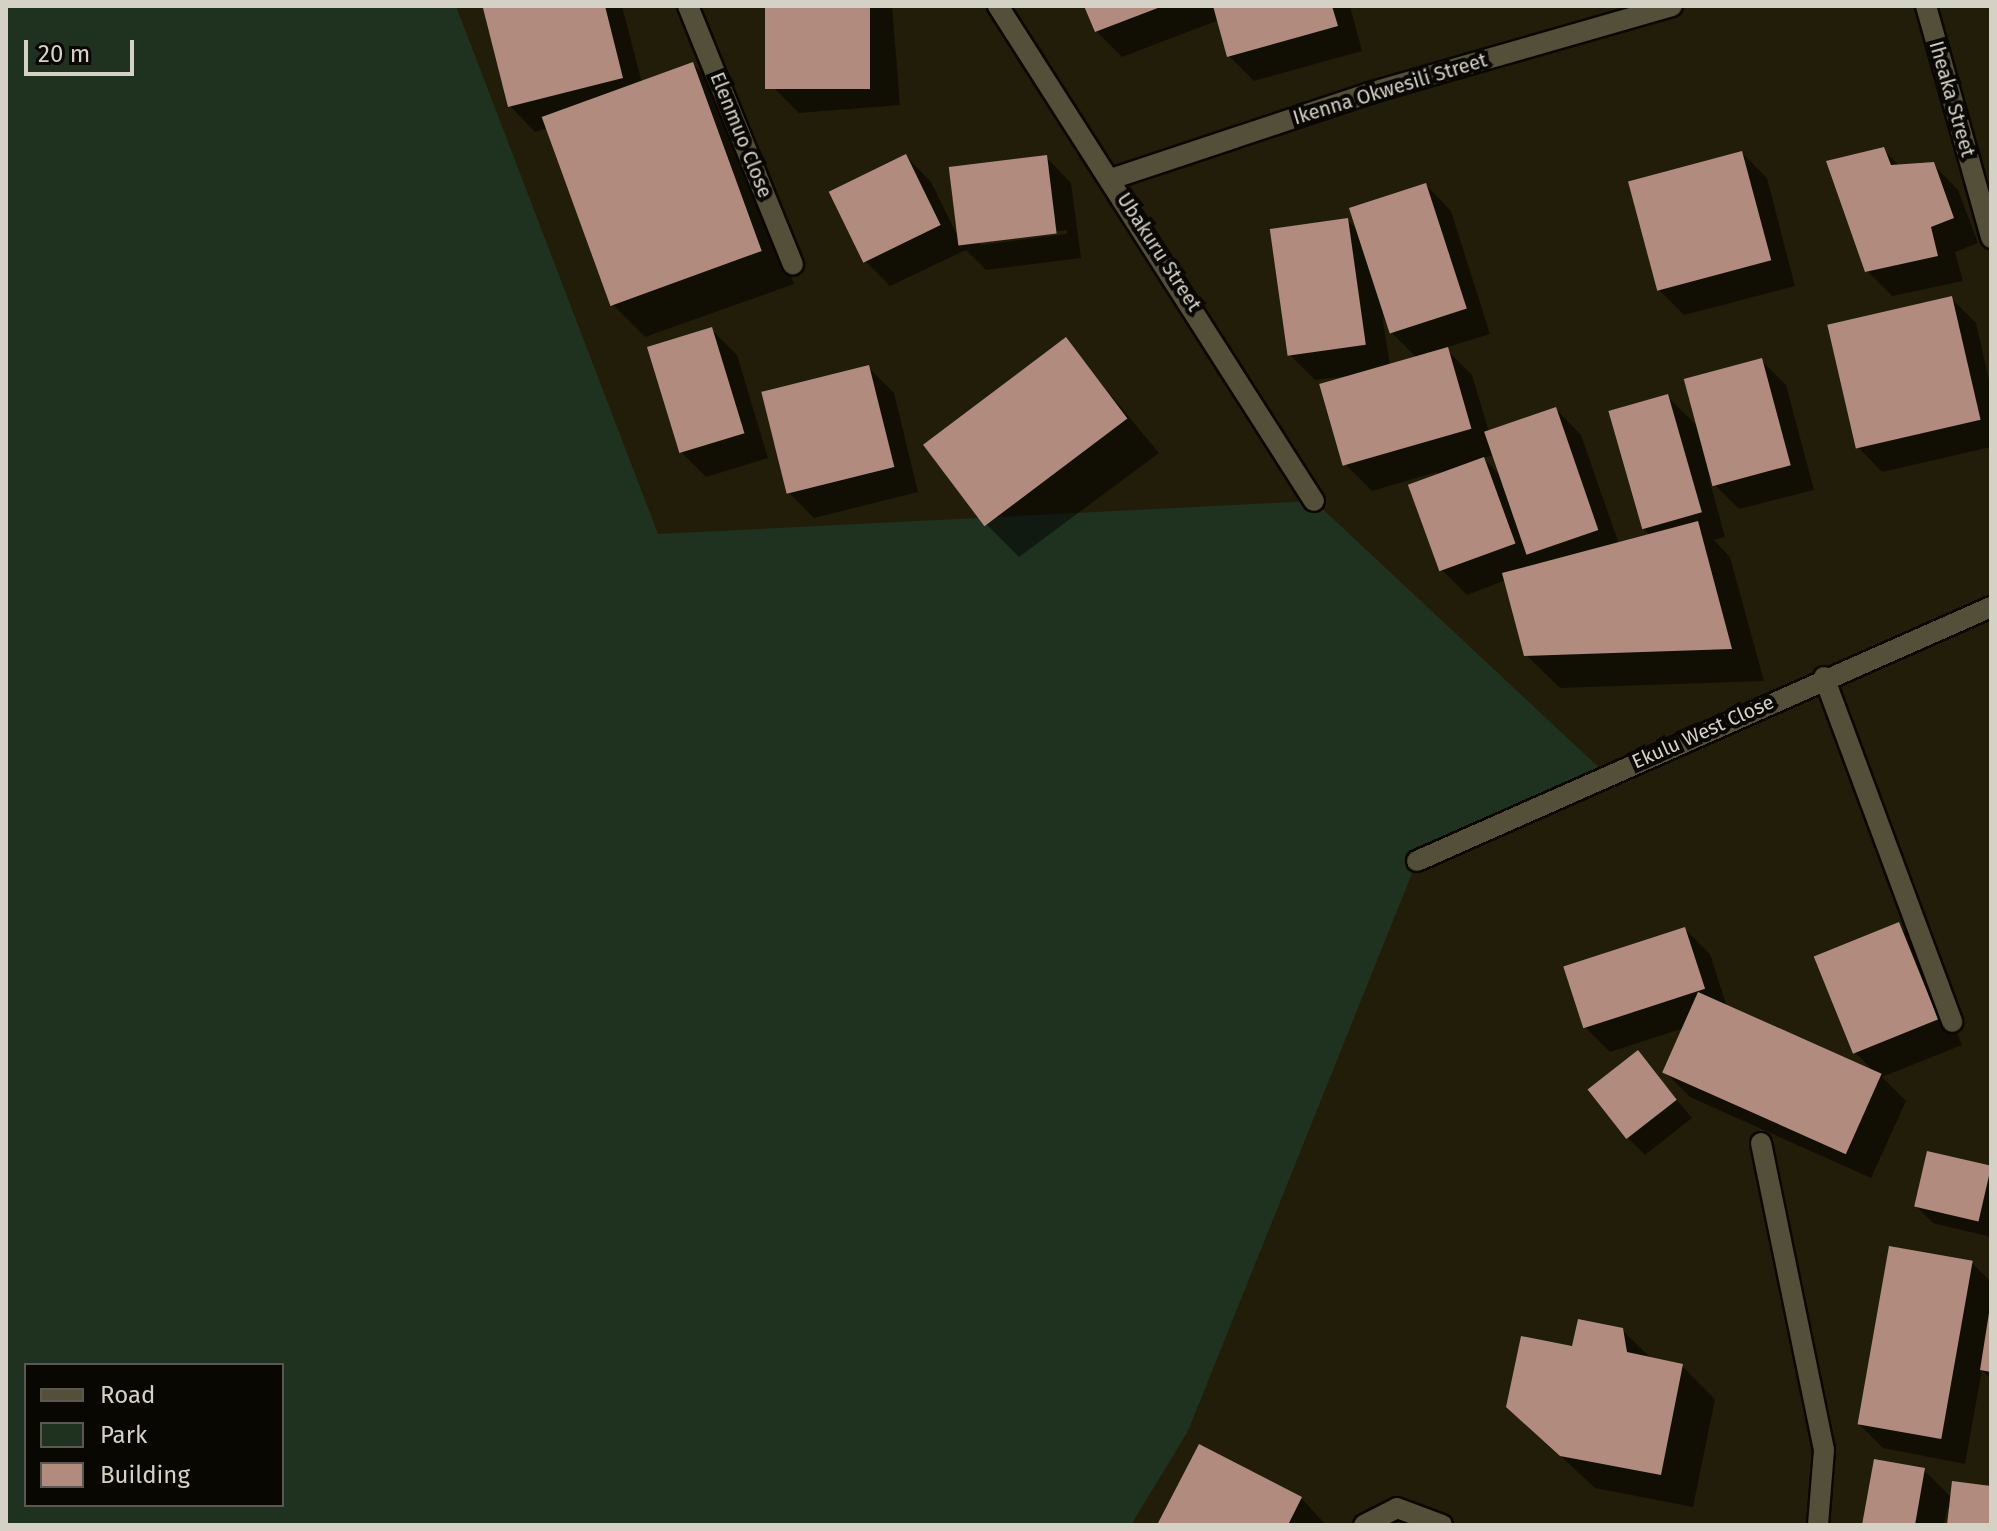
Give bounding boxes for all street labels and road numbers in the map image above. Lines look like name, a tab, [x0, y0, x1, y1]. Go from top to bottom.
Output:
street label: Iheaka Street	[1924, 38, 1980, 160]
street label: Ikenna Okwesili Street	[1290, 48, 1490, 130]
street label: Elenmuo Close	[705, 69, 777, 201]
street label: Ubakuru Street	[1112, 188, 1206, 316]
street label: Ekulu West Close	[1628, 690, 1778, 774]

